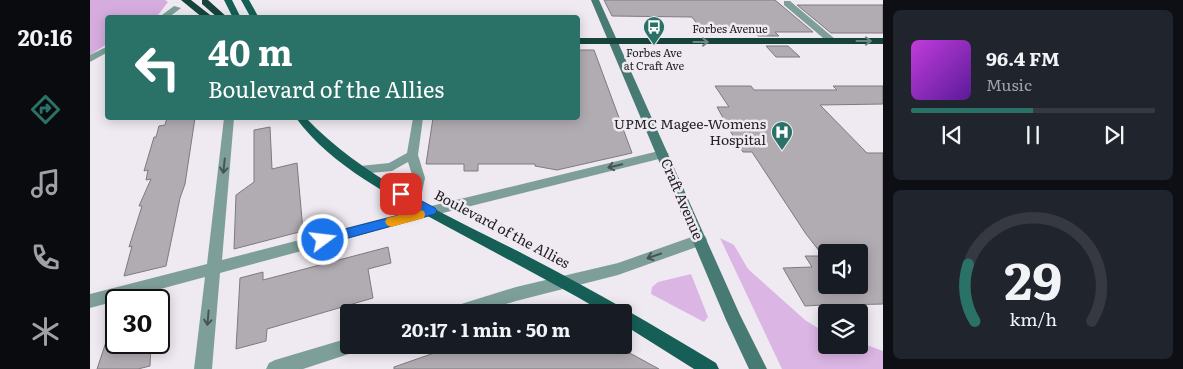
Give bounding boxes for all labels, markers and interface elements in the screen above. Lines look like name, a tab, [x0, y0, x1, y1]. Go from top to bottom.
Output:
bus stop icon: Forbes Ave at Craft Ave	[642, 15, 666, 46]
text: 20:16	[18, 20, 72, 53]
street label: Forbes Avenue	[692, 20, 768, 36]
text: 40 m	[208, 25, 293, 77]
icon: left	[125, 35, 190, 100]
one-way arrow	[856, 36, 872, 46]
one-way arrow	[693, 37, 709, 47]
place label: Forbes Ave at Craft Ave	[624, 44, 684, 73]
text: 96.4 FM	[986, 44, 1060, 72]
text: Boulevard of the Allies	[208, 72, 444, 105]
text: Music	[986, 72, 1032, 96]
icon: directions	[28, 92, 63, 127]
place label: UPMC Magee-Womens Hospital	[614, 113, 766, 149]
hospital icon: UPMC Magee-Womens Hospital	[770, 120, 794, 151]
icon: previous	[938, 121, 966, 149]
icon: pause	[1019, 121, 1047, 149]
icon: next	[1100, 121, 1128, 149]
street label: Craft Avenue	[657, 155, 709, 242]
one-way arrow	[219, 158, 229, 174]
one-way arrow	[608, 161, 624, 171]
icon: music	[28, 166, 63, 201]
pin	[380, 173, 422, 215]
icon: arrive	[387, 180, 415, 208]
street label: Boulevard of the Allies	[431, 184, 573, 272]
position arrow	[296, 213, 348, 265]
text: 29	[1004, 239, 1062, 316]
icon: phone	[28, 240, 63, 275]
map controls	[818, 244, 868, 354]
button: sound	[818, 244, 868, 294]
one-way arrow	[647, 252, 662, 261]
speed limit sign: 30	[105, 289, 170, 354]
button: layers	[818, 304, 868, 354]
text: km/h	[1009, 305, 1057, 332]
one-way arrow	[203, 309, 213, 325]
icon: climate	[28, 314, 63, 349]
text: 20:17 · 1 min · 50 m	[401, 315, 571, 343]

